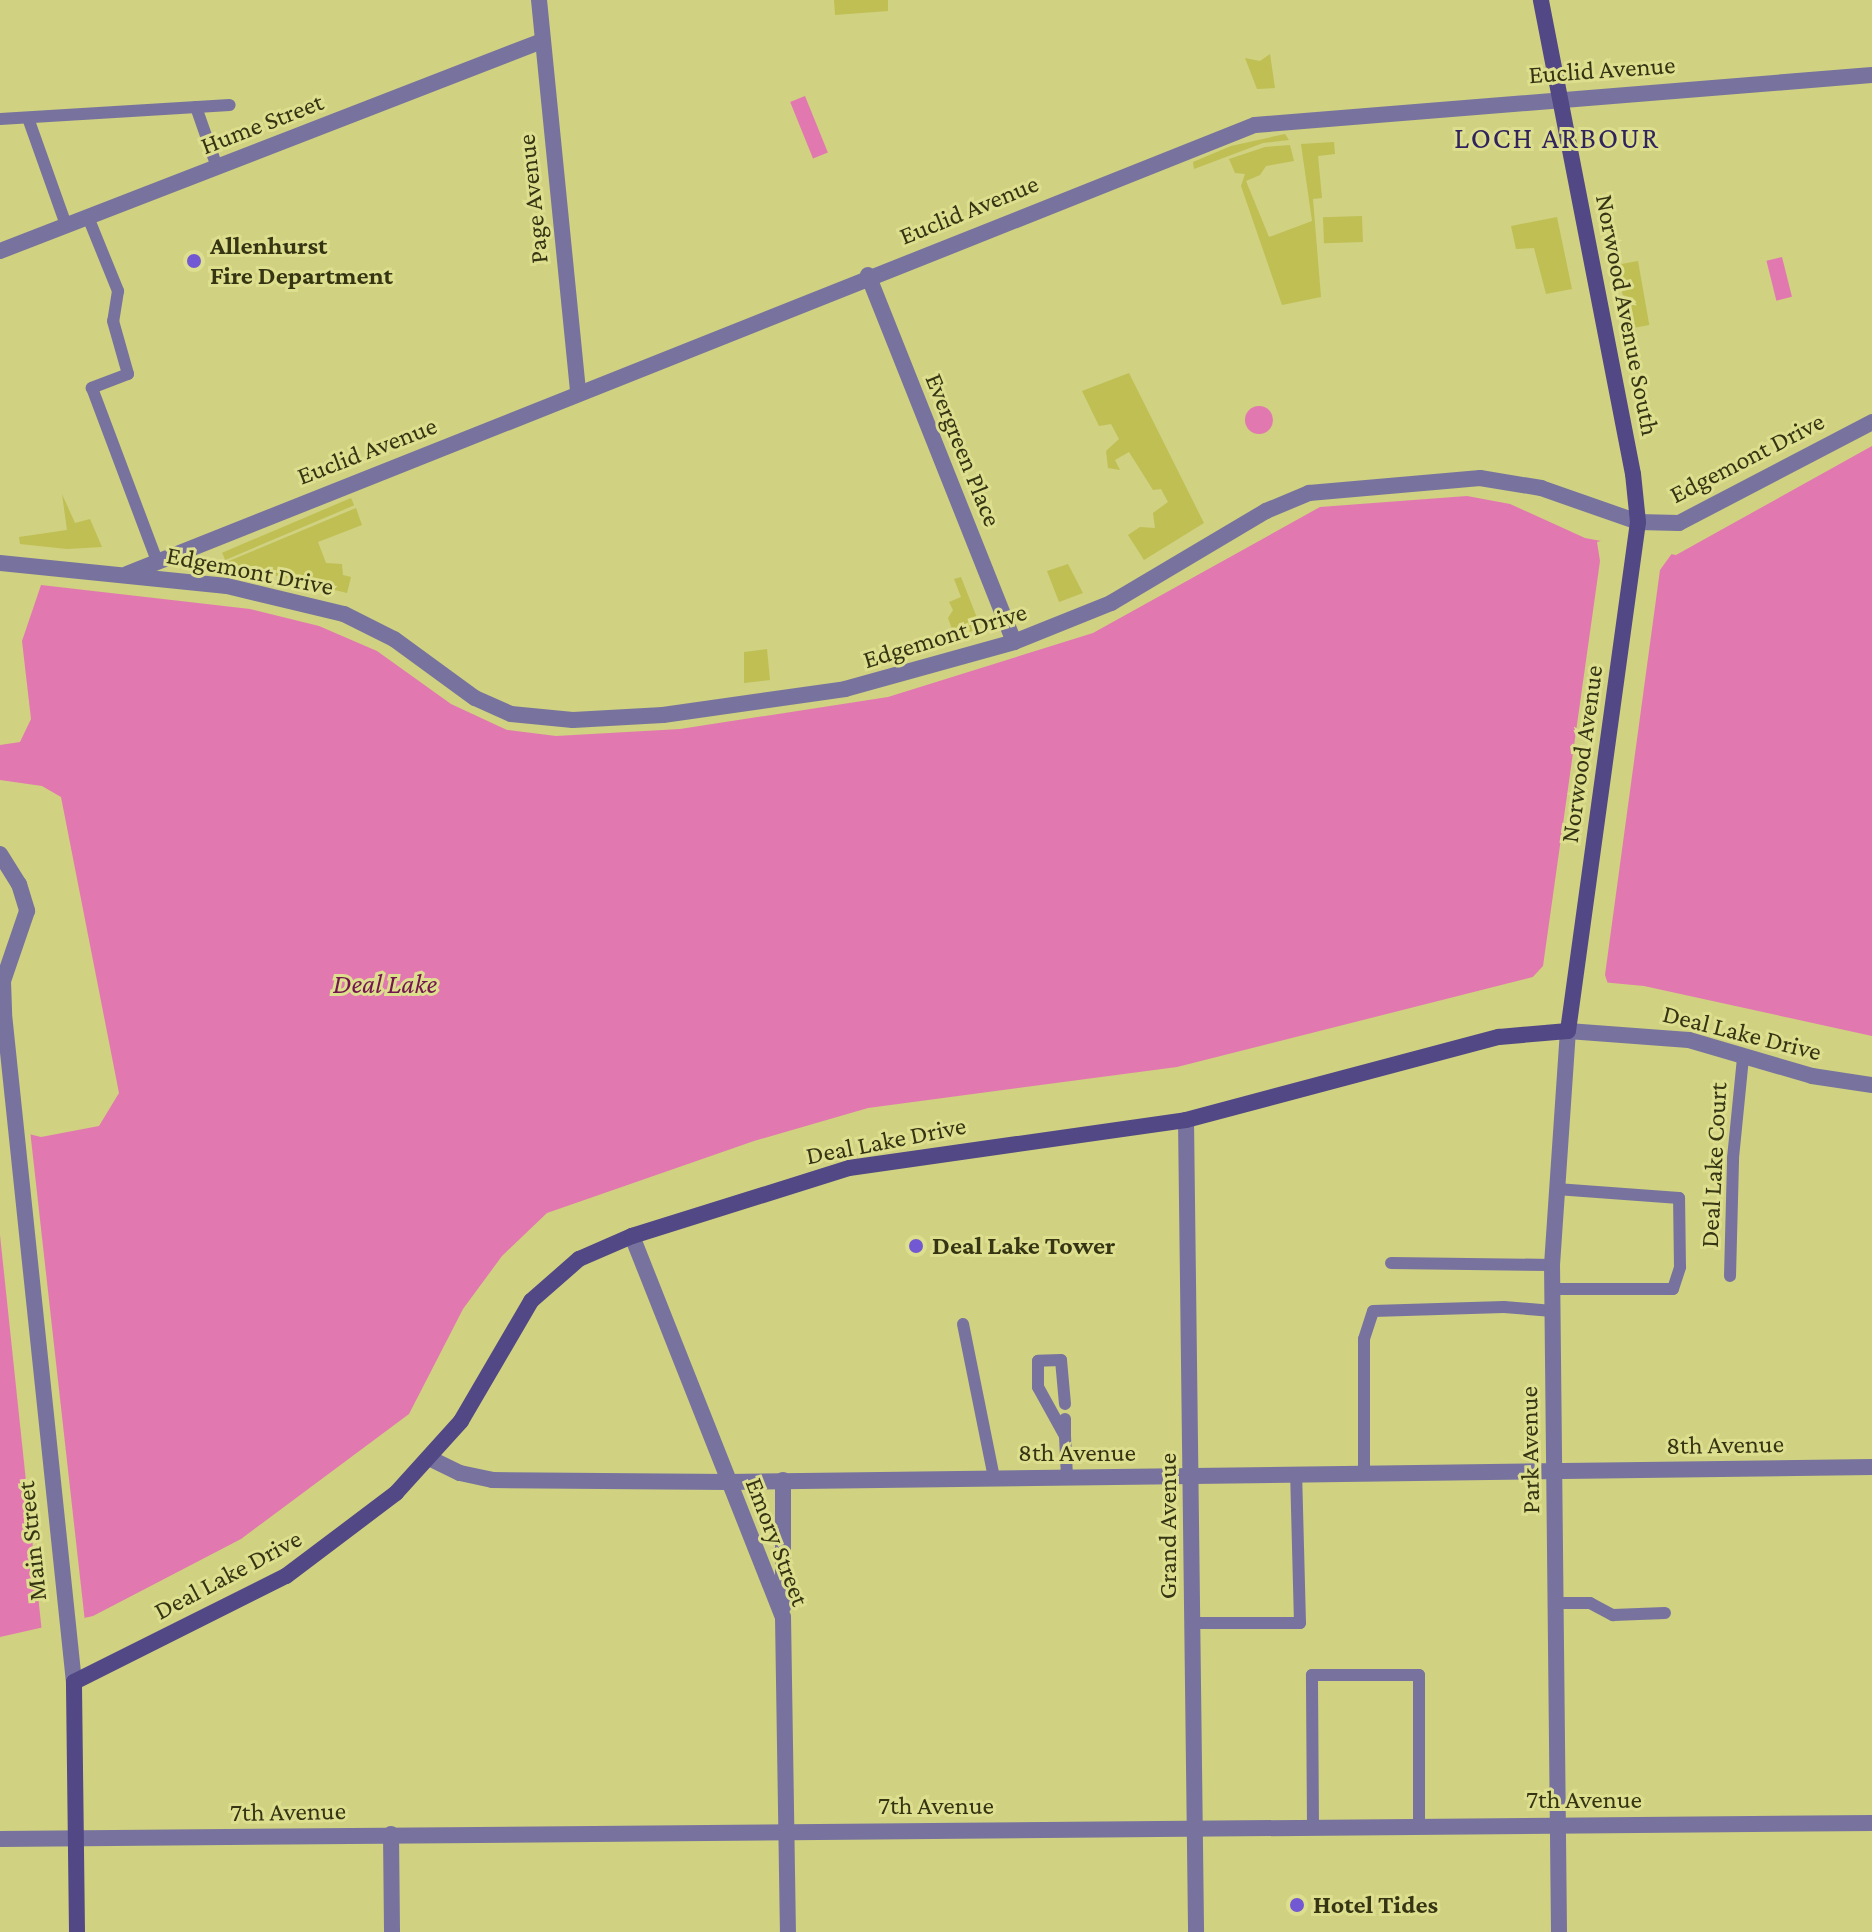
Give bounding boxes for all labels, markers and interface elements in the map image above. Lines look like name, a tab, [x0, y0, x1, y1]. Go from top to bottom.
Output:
street label: Euclid Avenue	[1528, 49, 1676, 91]
street label: Hume Street	[196, 86, 328, 162]
district label: LOCH ARBOUR	[1454, 120, 1660, 156]
street label: Page Avenue	[511, 133, 555, 265]
street label: Euclid Avenue	[895, 168, 1043, 252]
street label: Norwood Avenue South	[1588, 192, 1666, 438]
place label: Allenhurst Fire Department	[210, 230, 393, 292]
marker: Allenhurst Fire Department	[185, 252, 203, 270]
street label: Evergreen Place	[918, 369, 1008, 531]
street label: Edgemont Drive	[1664, 406, 1830, 510]
street label: Euclid Avenue	[293, 410, 441, 492]
street label: Edgemont Drive	[164, 540, 336, 602]
street label: Edgemont Drive	[859, 596, 1031, 676]
street label: Norwood Avenue	[1554, 663, 1610, 845]
water label: Deal Lake	[333, 967, 437, 1001]
street label: Deal Lake Drive	[1659, 998, 1825, 1068]
street label: Deal Lake Court	[1694, 1081, 1734, 1249]
street label: Deal Lake Drive	[803, 1110, 969, 1172]
place label: Deal Lake Tower	[932, 1230, 1115, 1262]
marker: Deal Lake Tower	[907, 1237, 925, 1255]
street label: Park Avenue	[1513, 1386, 1547, 1514]
street label: 8th Avenue	[1666, 1428, 1784, 1462]
street label: 8th Avenue	[1018, 1437, 1136, 1469]
street label: Grand Avenue	[1152, 1453, 1184, 1599]
street label: Emory Street	[738, 1473, 816, 1611]
street label: Main Street	[10, 1480, 54, 1602]
street label: Deal Lake Drive	[149, 1523, 307, 1627]
street label: 7th Avenue	[1526, 1784, 1642, 1816]
street label: 7th Avenue	[878, 1790, 994, 1822]
street label: 7th Avenue	[230, 1795, 346, 1829]
place label: Hotel Tides	[1313, 1889, 1438, 1921]
marker: Hotel Tides	[1288, 1896, 1306, 1914]

